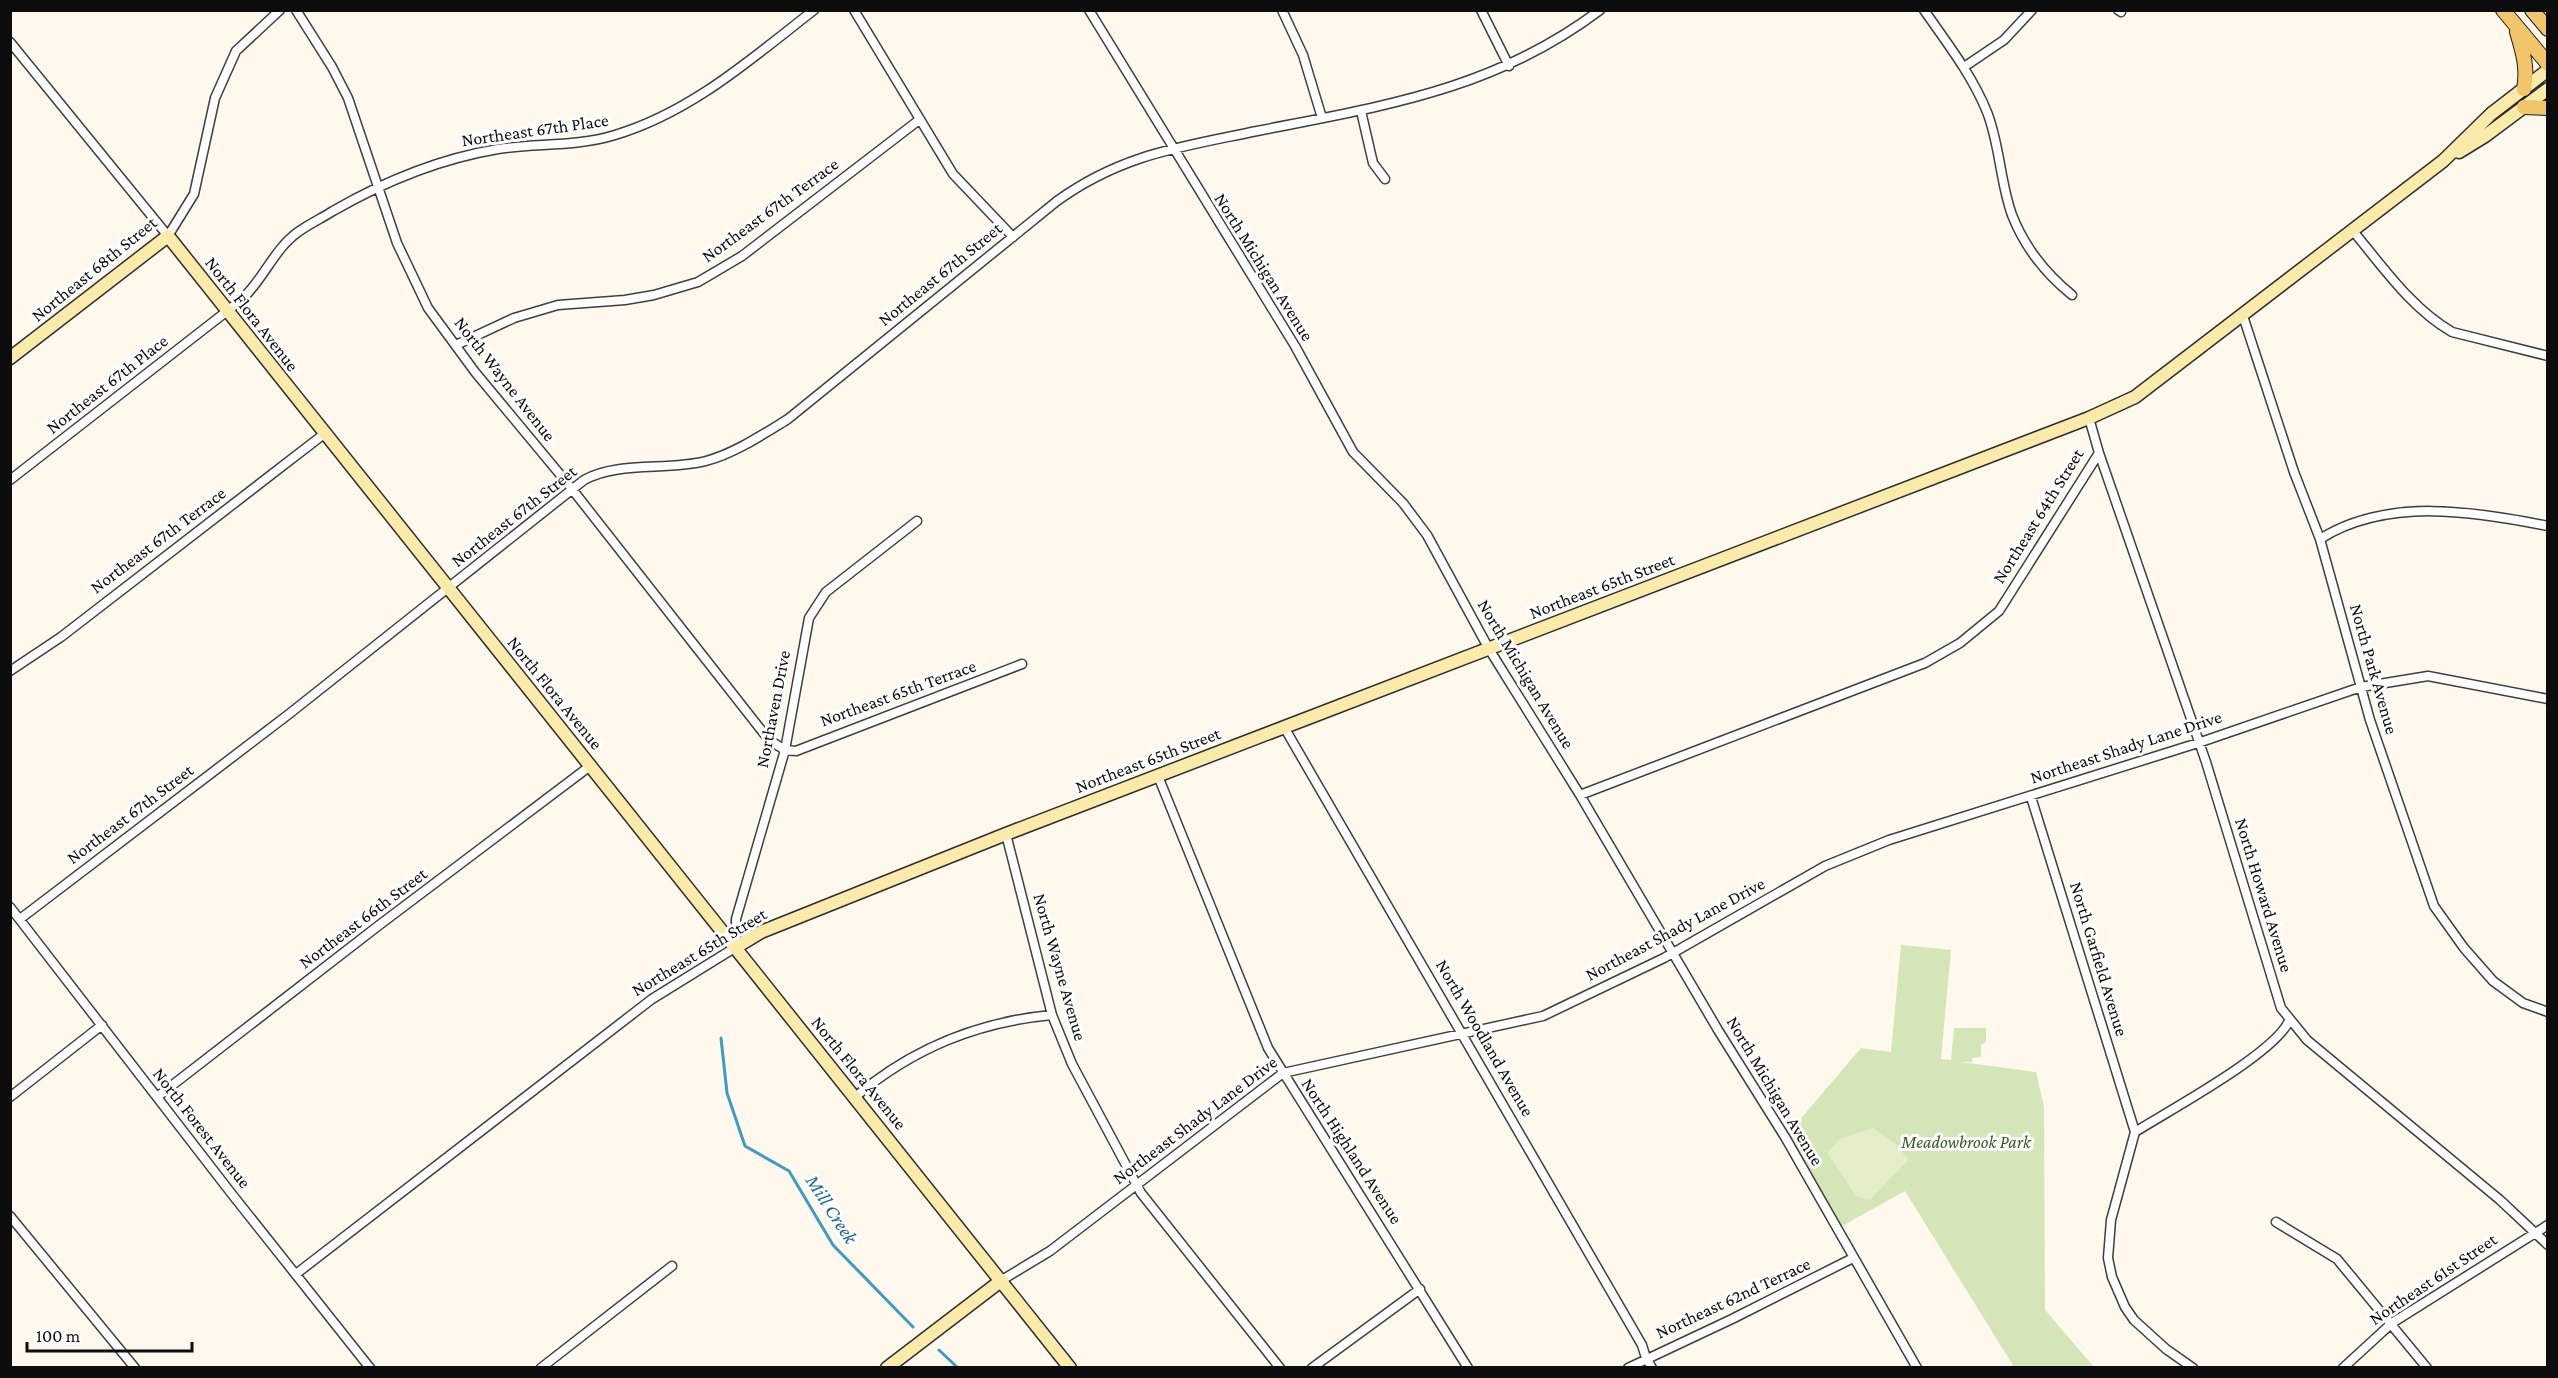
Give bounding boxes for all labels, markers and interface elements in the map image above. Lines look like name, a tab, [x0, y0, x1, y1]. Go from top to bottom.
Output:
street label: Northeast 67th Place	[460, 110, 610, 150]
street label: Northeast 67th Terrace	[698, 154, 842, 266]
street label: North Michigan Avenue	[1210, 189, 1318, 345]
street label: Northeast 68th Street	[27, 212, 161, 326]
street label: Northeast 67th Street	[874, 217, 1007, 330]
street label: North Flora Avenue	[201, 253, 303, 375]
street label: North Wayne Avenue	[450, 313, 560, 445]
street label: Northeast 67th Place	[42, 330, 172, 438]
street label: Northeast 64th Street	[1988, 444, 2088, 587]
street label: Northeast 67th Street	[448, 460, 581, 571]
street label: Northeast 67th Terrace	[86, 483, 230, 597]
street label: Northeast 65th Street	[1527, 549, 1678, 623]
street label: North Michigan Avenue	[1474, 596, 1579, 752]
street label: North Park Avenue	[2346, 602, 2402, 736]
street label: North Flora Avenue	[503, 633, 607, 754]
street label: Northaven Drive	[752, 649, 794, 769]
street label: Northeast 65th Terrace	[817, 655, 979, 731]
street label: Northeast Shady Lane Drive	[2028, 707, 2224, 787]
street label: Northeast 65th Street	[1073, 723, 1224, 797]
street label: Northeast 67th Street	[63, 759, 198, 868]
street label: North Howard Avenue	[2231, 816, 2297, 975]
street label: Northeast 66th Street	[295, 863, 432, 973]
street label: Northeast Shady Lane Drive	[1582, 873, 1768, 985]
street label: North Garfield Avenue	[2066, 879, 2132, 1039]
street label: North Wayne Avenue	[1029, 891, 1091, 1043]
street label: Northeast 65th Street	[628, 903, 771, 1000]
street label: North Woodland Avenue	[1432, 956, 1538, 1120]
street label: North Flora Avenue	[807, 1013, 911, 1134]
street label: North Michigan Avenue	[1723, 1013, 1828, 1169]
street label: Northeast Shady Lane Drive	[1109, 1052, 1281, 1188]
street label: North Forest Avenue	[149, 1064, 255, 1192]
street label: North Highland Avenue	[1297, 1074, 1407, 1228]
park label: Meadowbrook Park	[1900, 1132, 2032, 1152]
water label: Mill Creek	[801, 1170, 863, 1249]
street label: Northeast 61st Street	[2366, 1228, 2501, 1329]
street label: Northeast 62nd Terrace	[1653, 1253, 1814, 1343]
scale bar	[27, 1315, 192, 1353]
text: 100 m	[36, 1326, 81, 1346]

